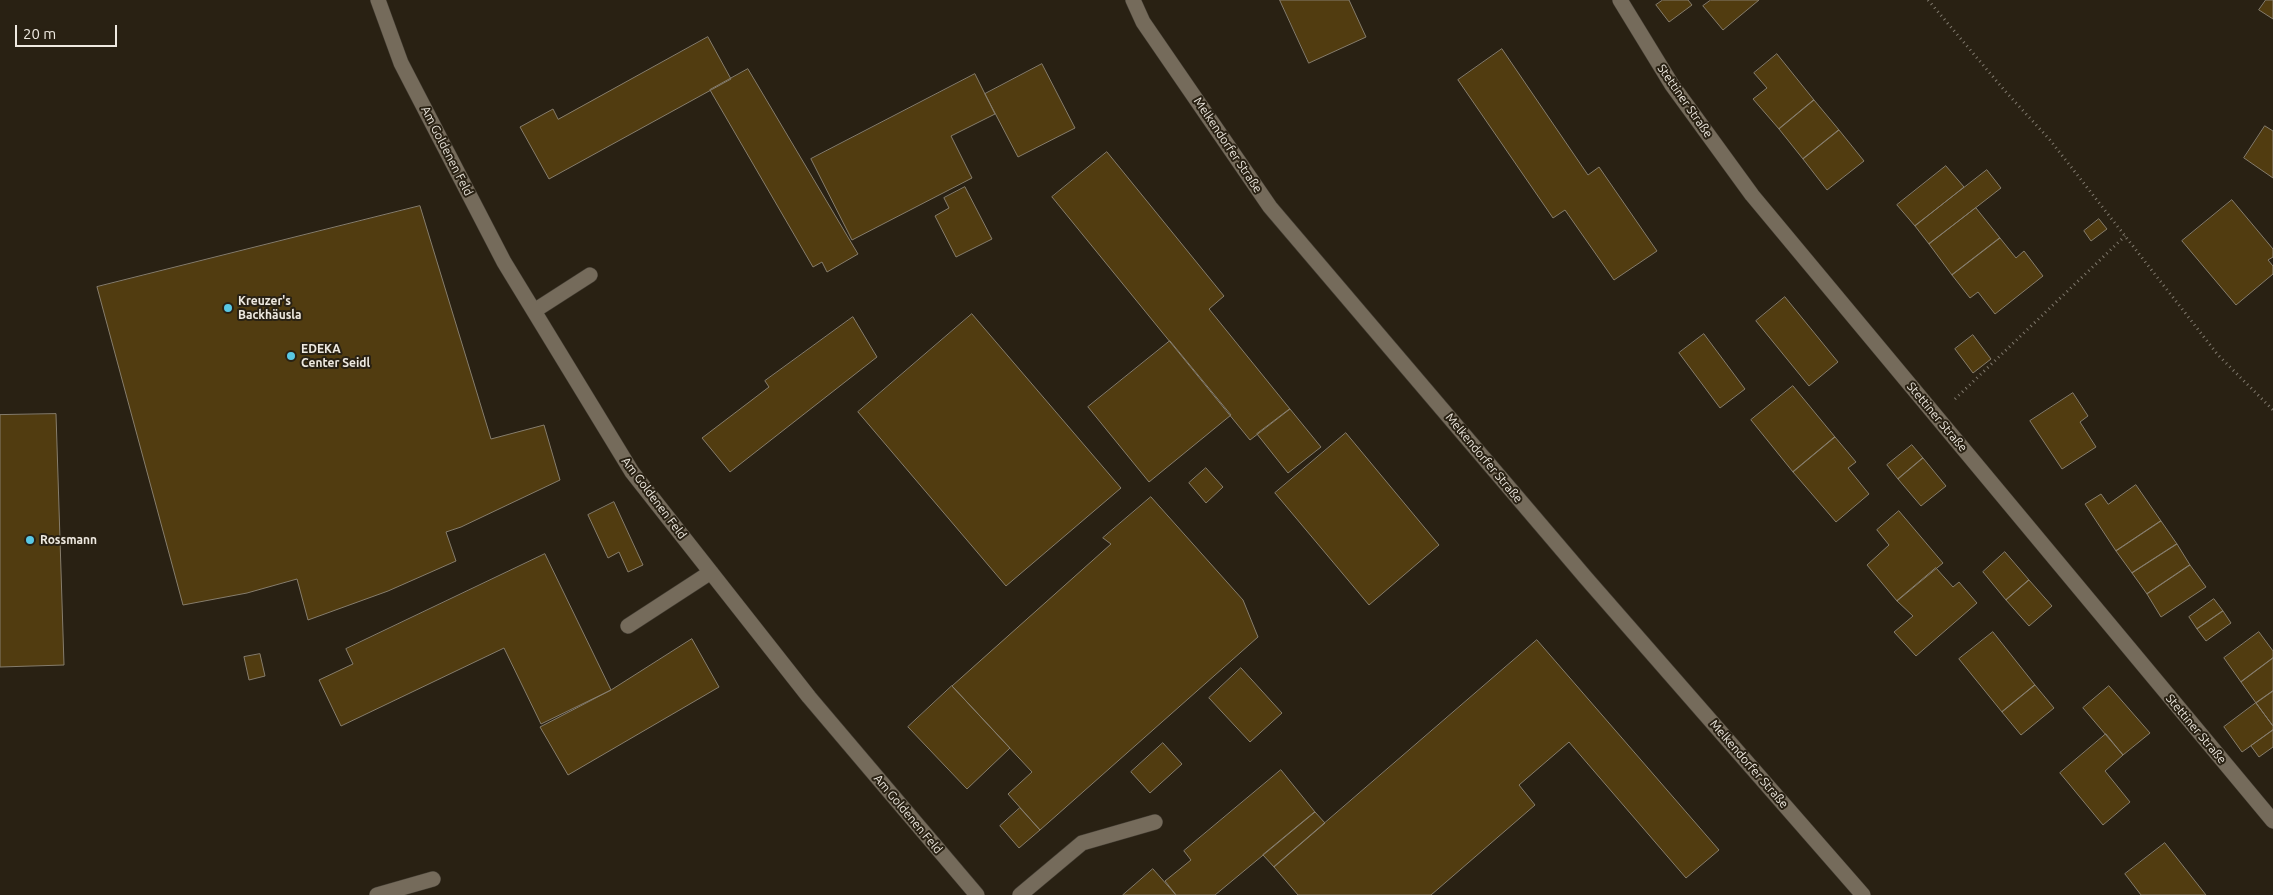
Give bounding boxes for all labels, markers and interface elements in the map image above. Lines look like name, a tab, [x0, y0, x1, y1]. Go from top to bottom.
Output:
scale bar	[18, 15, 120, 47]
text: 20 m	[23, 25, 56, 42]
street label: Stettiner Straße	[1654, 62, 1716, 140]
street label: Melkendorfer Straße	[1191, 94, 1265, 196]
street label: Am Goldenen Feld	[418, 104, 476, 198]
place label: Kreuzer's Backhäusla	[238, 294, 302, 322]
marker: Kreuzer's Backhäusla	[222, 302, 234, 314]
place label: EDEKA Center Seidl	[301, 342, 370, 370]
marker: EDEKA Center Seidl	[285, 350, 297, 362]
street label: Stettiner Straße	[1904, 379, 1970, 455]
street label: Melkendorfer Straße	[1442, 410, 1526, 506]
street label: Am Goldenen Feld	[619, 454, 689, 542]
place label: Rossmann	[40, 533, 97, 547]
marker: Rossmann	[24, 534, 36, 546]
street label: Stettiner Straße	[2163, 691, 2229, 767]
street label: Melkendorfer Straße	[1707, 717, 1791, 811]
street label: Am Goldenen Feld	[871, 772, 945, 856]

